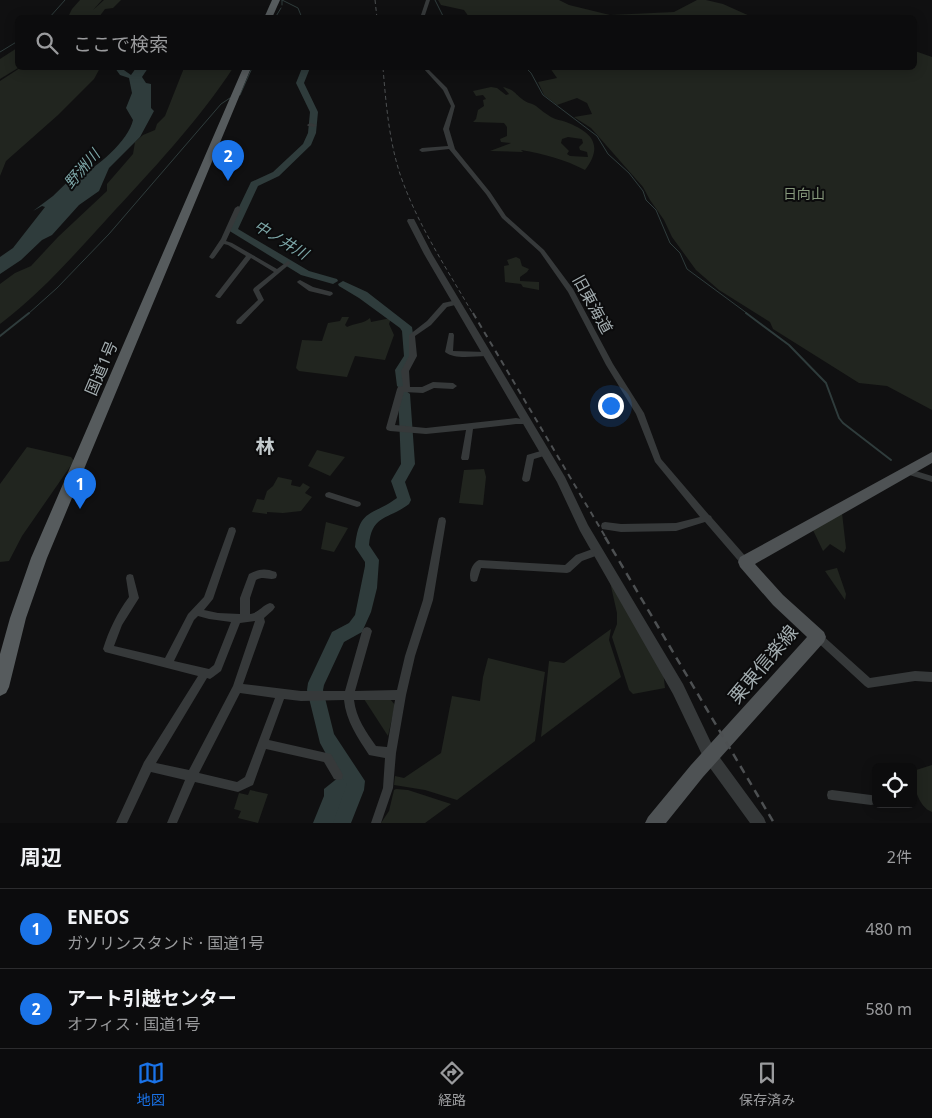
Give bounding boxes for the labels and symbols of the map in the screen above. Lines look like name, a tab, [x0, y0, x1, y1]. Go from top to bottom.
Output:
pin: 2	[212, 140, 244, 181]
water label: 野洲川	[59, 143, 105, 192]
park label: 日向山	[783, 184, 825, 203]
water label: 中ノ井川	[251, 215, 314, 264]
street label: 旧東海道	[568, 271, 618, 337]
street label: 国道1号	[80, 337, 122, 399]
your location	[598, 393, 624, 419]
district label: 林	[255, 433, 275, 459]
pin: 1	[64, 468, 96, 509]
street label: 栗東信楽線	[723, 619, 803, 709]

